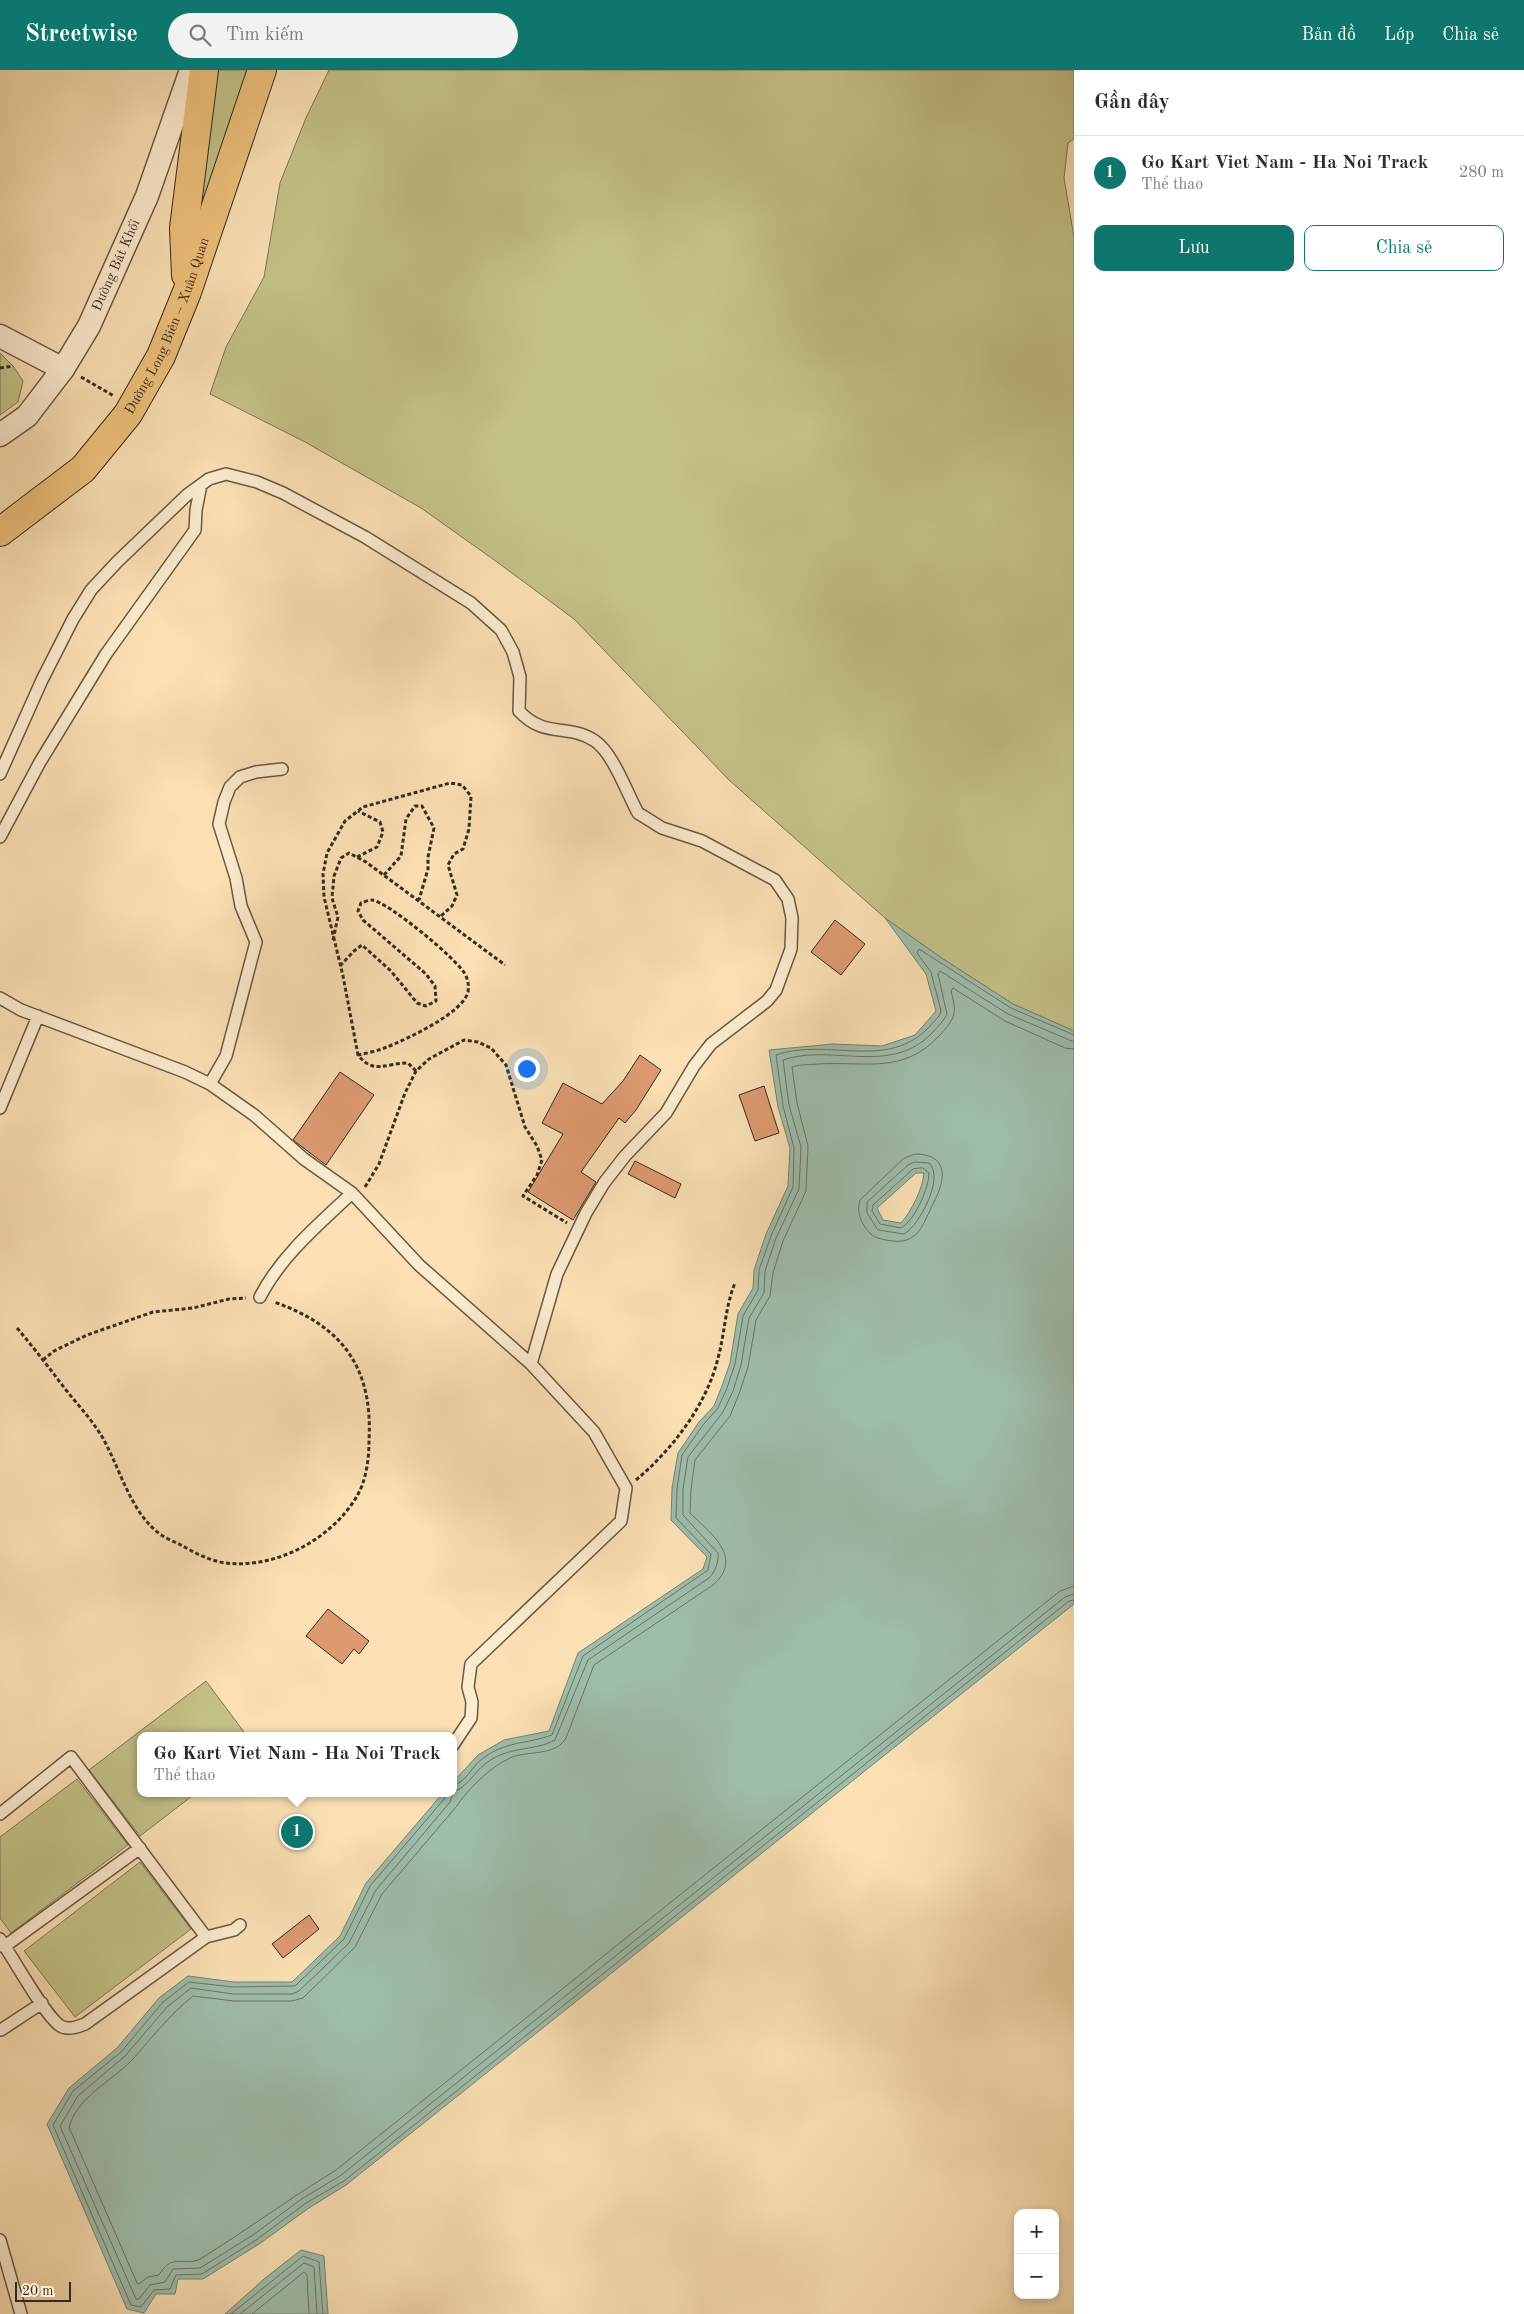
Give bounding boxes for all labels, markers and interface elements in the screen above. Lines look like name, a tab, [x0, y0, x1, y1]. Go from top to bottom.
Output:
search box	[168, 13, 518, 58]
icon: search	[186, 21, 214, 49]
text: Streetwise	[25, 23, 138, 47]
text: Tìm kiếm	[226, 26, 304, 45]
text: Bản đồ	[1302, 26, 1356, 44]
text: Lớp	[1384, 26, 1414, 44]
text: Chia sẻ	[1442, 26, 1499, 44]
text: Gần đây	[1094, 92, 1170, 113]
text: Go Kart Viet Nam - Ha Noi Track	[1141, 154, 1428, 173]
text: 1	[1105, 165, 1115, 181]
text: 280 m	[1459, 165, 1504, 181]
text: Thể thao	[1141, 177, 1203, 193]
street label: Đường Bát Khối	[90, 217, 143, 313]
button: Lưu	[1094, 225, 1294, 271]
button: Chia sẻ	[1304, 225, 1504, 271]
street label: Đường Long Biên – Xuân Quan	[122, 236, 212, 417]
your location	[514, 1056, 540, 1082]
popup	[137, 1732, 457, 1797]
text: Go Kart Viet Nam - Ha Noi Track	[153, 1745, 441, 1764]
text: Thể thao	[153, 1768, 215, 1784]
pin: 1	[281, 1813, 313, 1851]
map controls	[1014, 2209, 1059, 2299]
button: +	[1014, 2209, 1059, 2254]
button: −	[1014, 2254, 1059, 2299]
scale bar	[15, 2279, 71, 2302]
text: 20 m	[22, 2284, 53, 2298]

